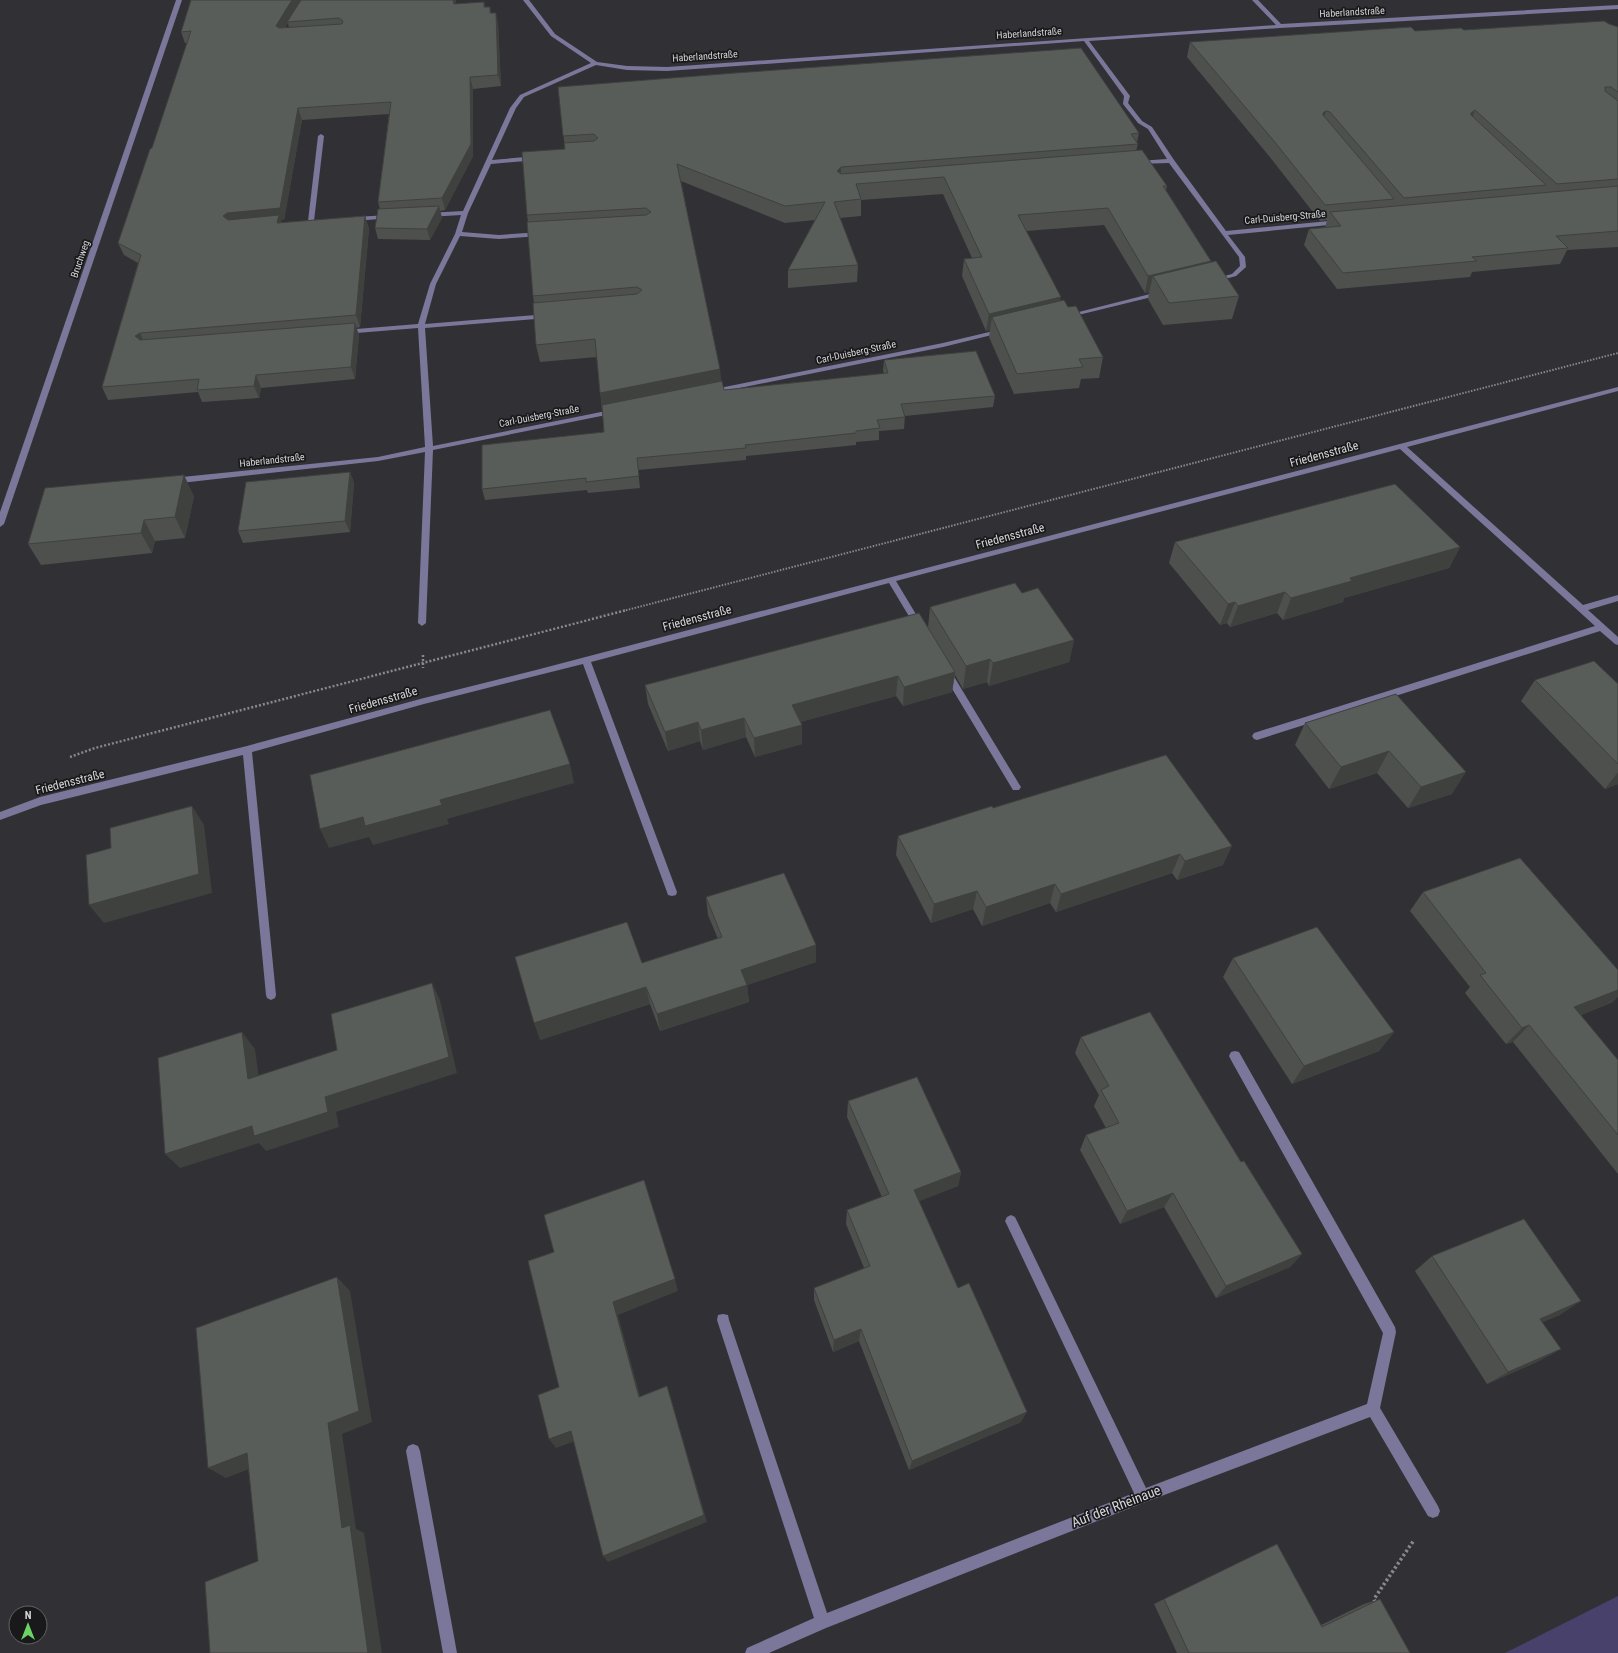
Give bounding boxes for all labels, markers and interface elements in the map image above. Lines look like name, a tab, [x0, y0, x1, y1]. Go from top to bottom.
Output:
street label: Haberlandstraße	[1319, 5, 1385, 19]
street label: Haberlandstraße	[996, 25, 1062, 41]
street label: Haberlandstraße	[672, 48, 738, 64]
street label: Carl-Duisberg-Straße	[1244, 208, 1326, 226]
street label: Bruchweg	[68, 239, 92, 279]
street label: Carl-Duisberg-Straße	[815, 338, 897, 366]
street label: Carl-Duisberg-Straße	[498, 403, 580, 429]
street label: Friedensstraße	[1288, 438, 1360, 470]
street label: Haberlandstraße	[239, 451, 306, 469]
street label: Friedensstraße	[974, 520, 1046, 552]
street label: Friedensstraße	[661, 602, 733, 634]
street label: Friedensstraße	[347, 683, 419, 716]
street label: Friedensstraße	[34, 767, 106, 797]
street label: Auf der Rheinaue	[1069, 1482, 1163, 1530]
north arrow	[8, 1605, 48, 1645]
text: N	[25, 1609, 32, 1622]

